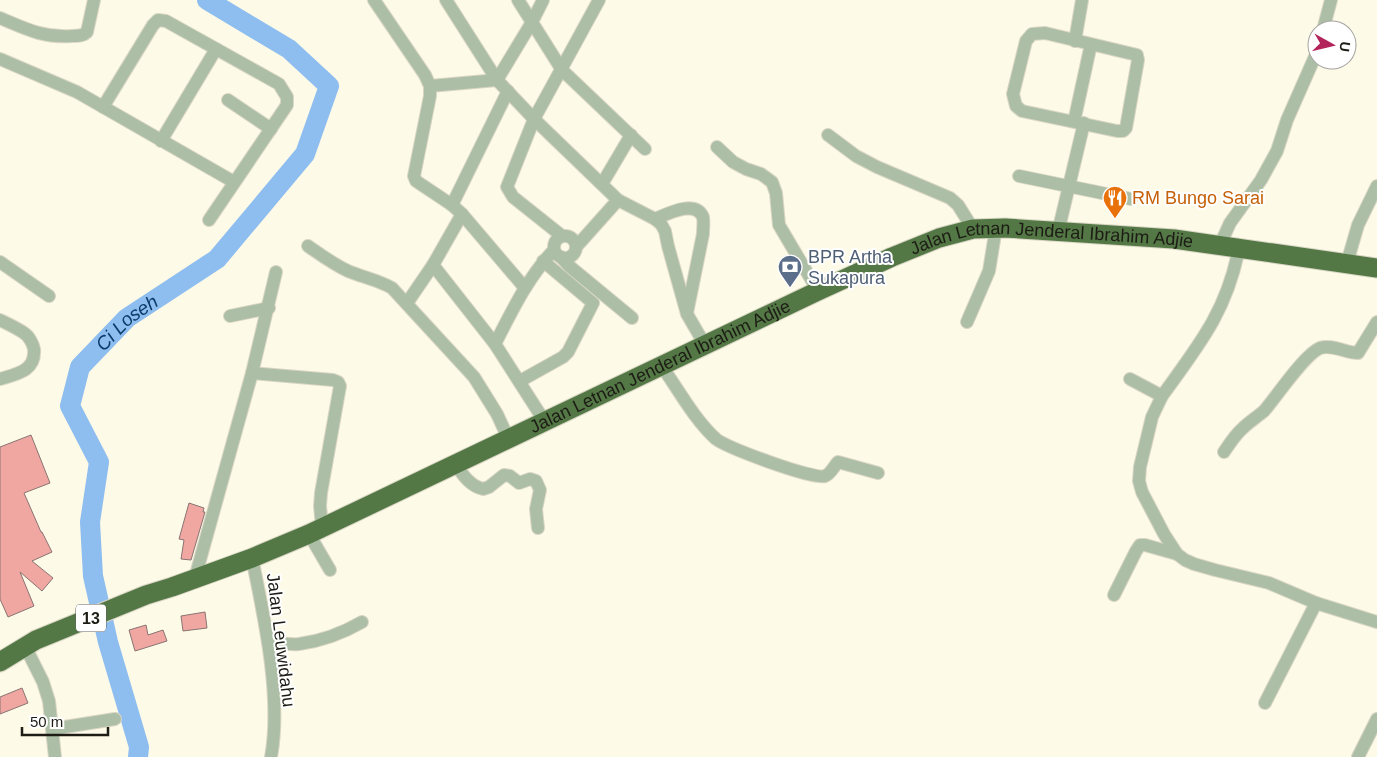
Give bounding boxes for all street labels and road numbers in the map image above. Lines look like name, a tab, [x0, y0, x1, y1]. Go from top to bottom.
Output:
street label: Jalan Letnan Jenderal Ibrahim Adjie	[907, 218, 1195, 259]
street label: Jalan Letnan Jenderal Ibrahim Adjie	[526, 296, 793, 437]
street label: Jalan Leuwidahu	[263, 572, 299, 708]
road number: 13	[76, 604, 106, 632]

